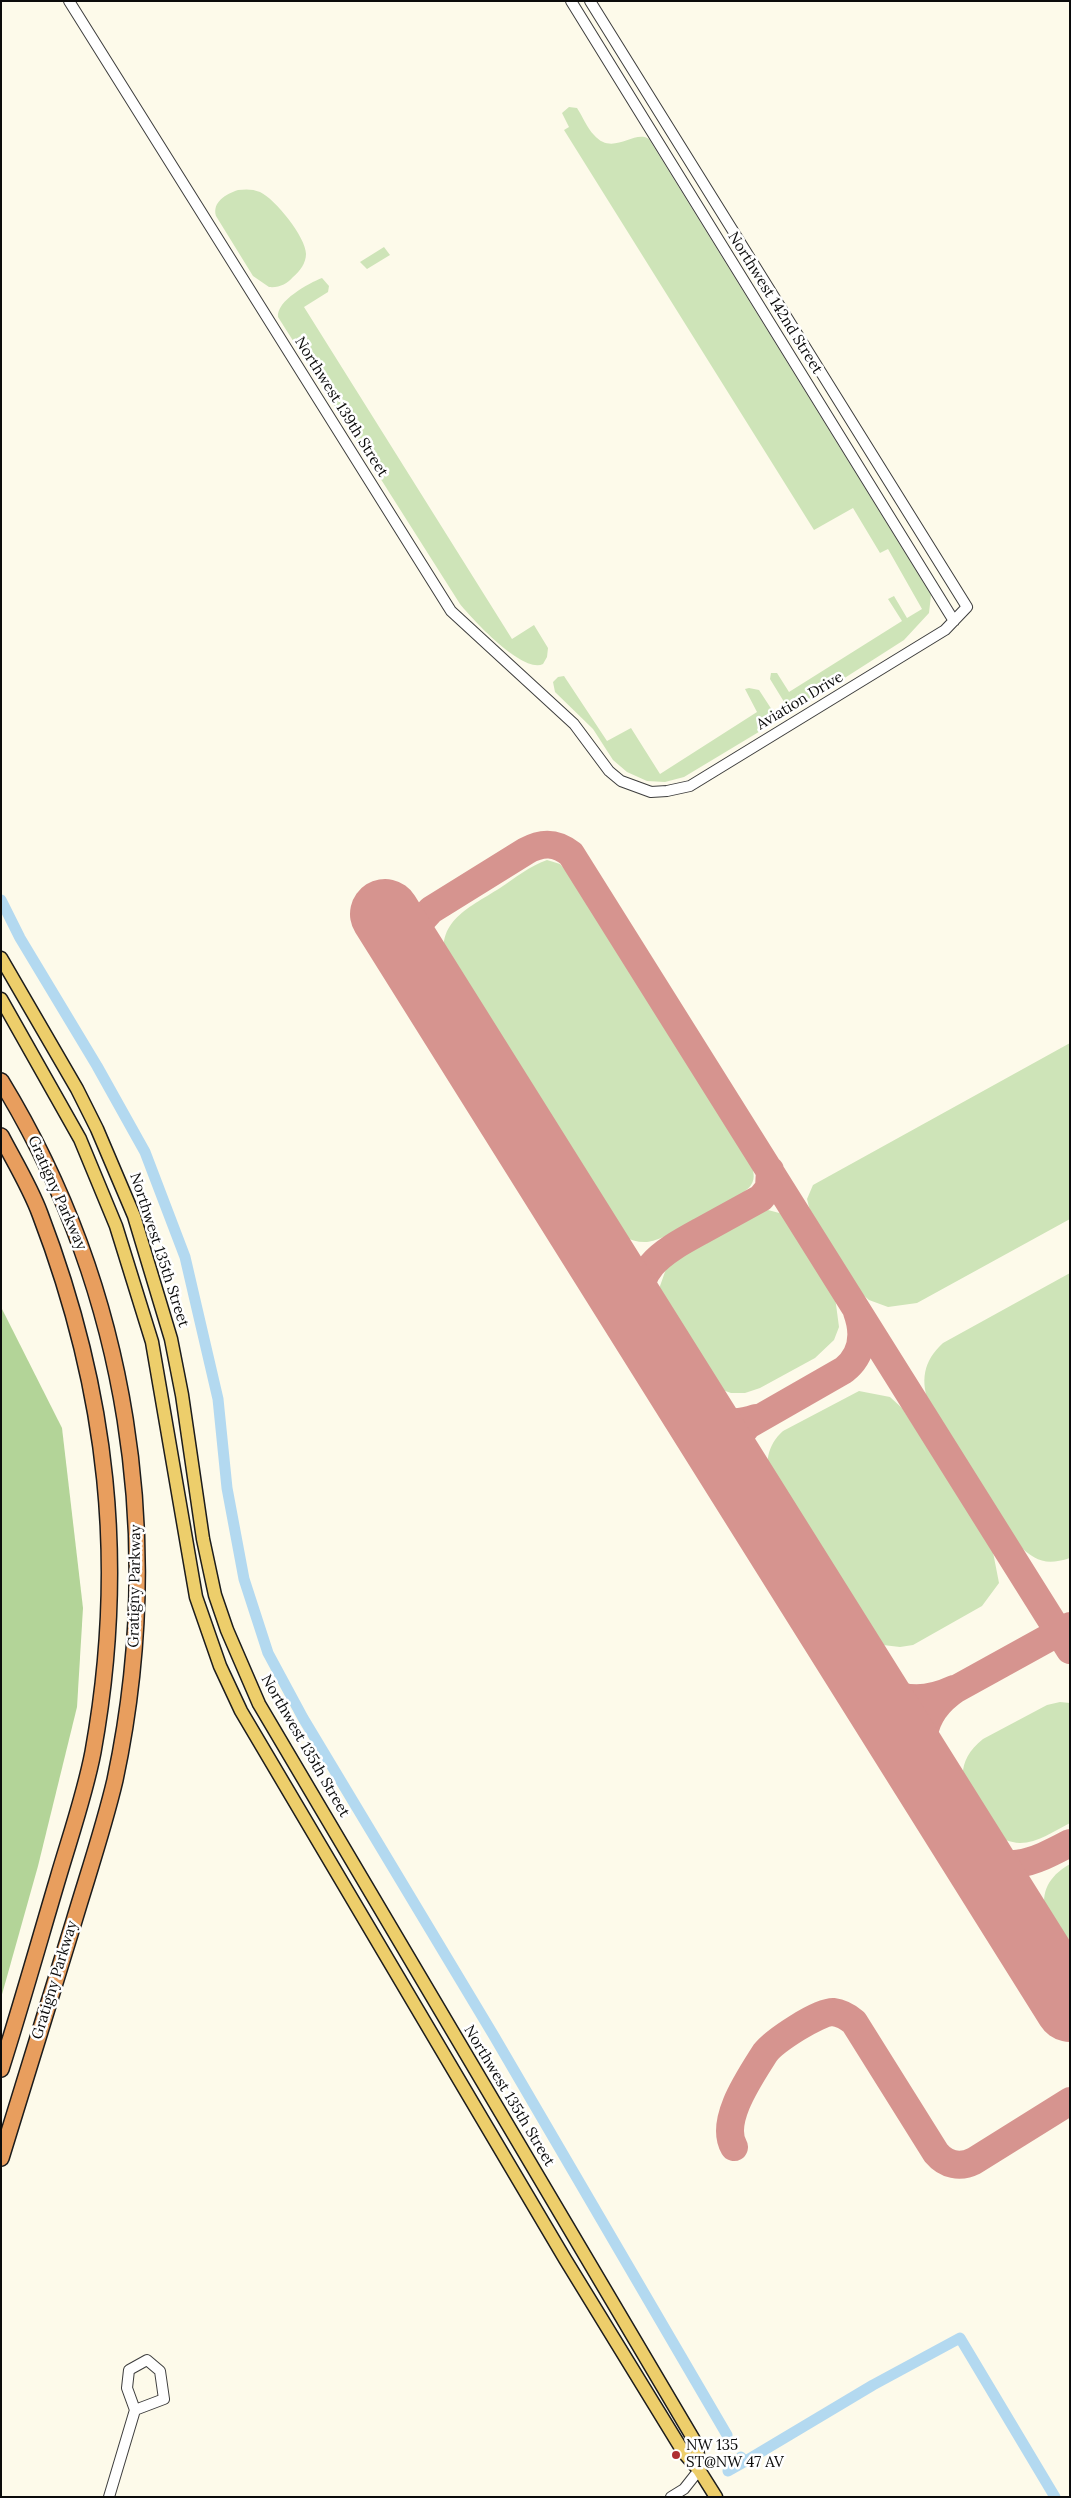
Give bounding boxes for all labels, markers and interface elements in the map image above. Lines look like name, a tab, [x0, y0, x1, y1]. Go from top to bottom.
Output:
street label: Northwest 142nd Street	[724, 229, 826, 377]
street label: Northwest 139th Street	[291, 334, 391, 480]
street label: Aviation Drive	[753, 668, 847, 734]
street label: Gratigny Parkway	[24, 1133, 90, 1253]
street label: Northwest 135th Street	[126, 1171, 192, 1329]
street label: Gratigny Parkway	[125, 1524, 145, 1648]
street label: Northwest 135th Street	[257, 1672, 353, 1820]
street label: Gratigny Parkway	[28, 1918, 82, 2042]
street label: Northwest 135th Street	[460, 2022, 558, 2170]
place label: NW 135 ST@NW 47 AV	[686, 2437, 784, 2472]
marker: NW 135 ST@NW 47 AV	[670, 2449, 682, 2461]

